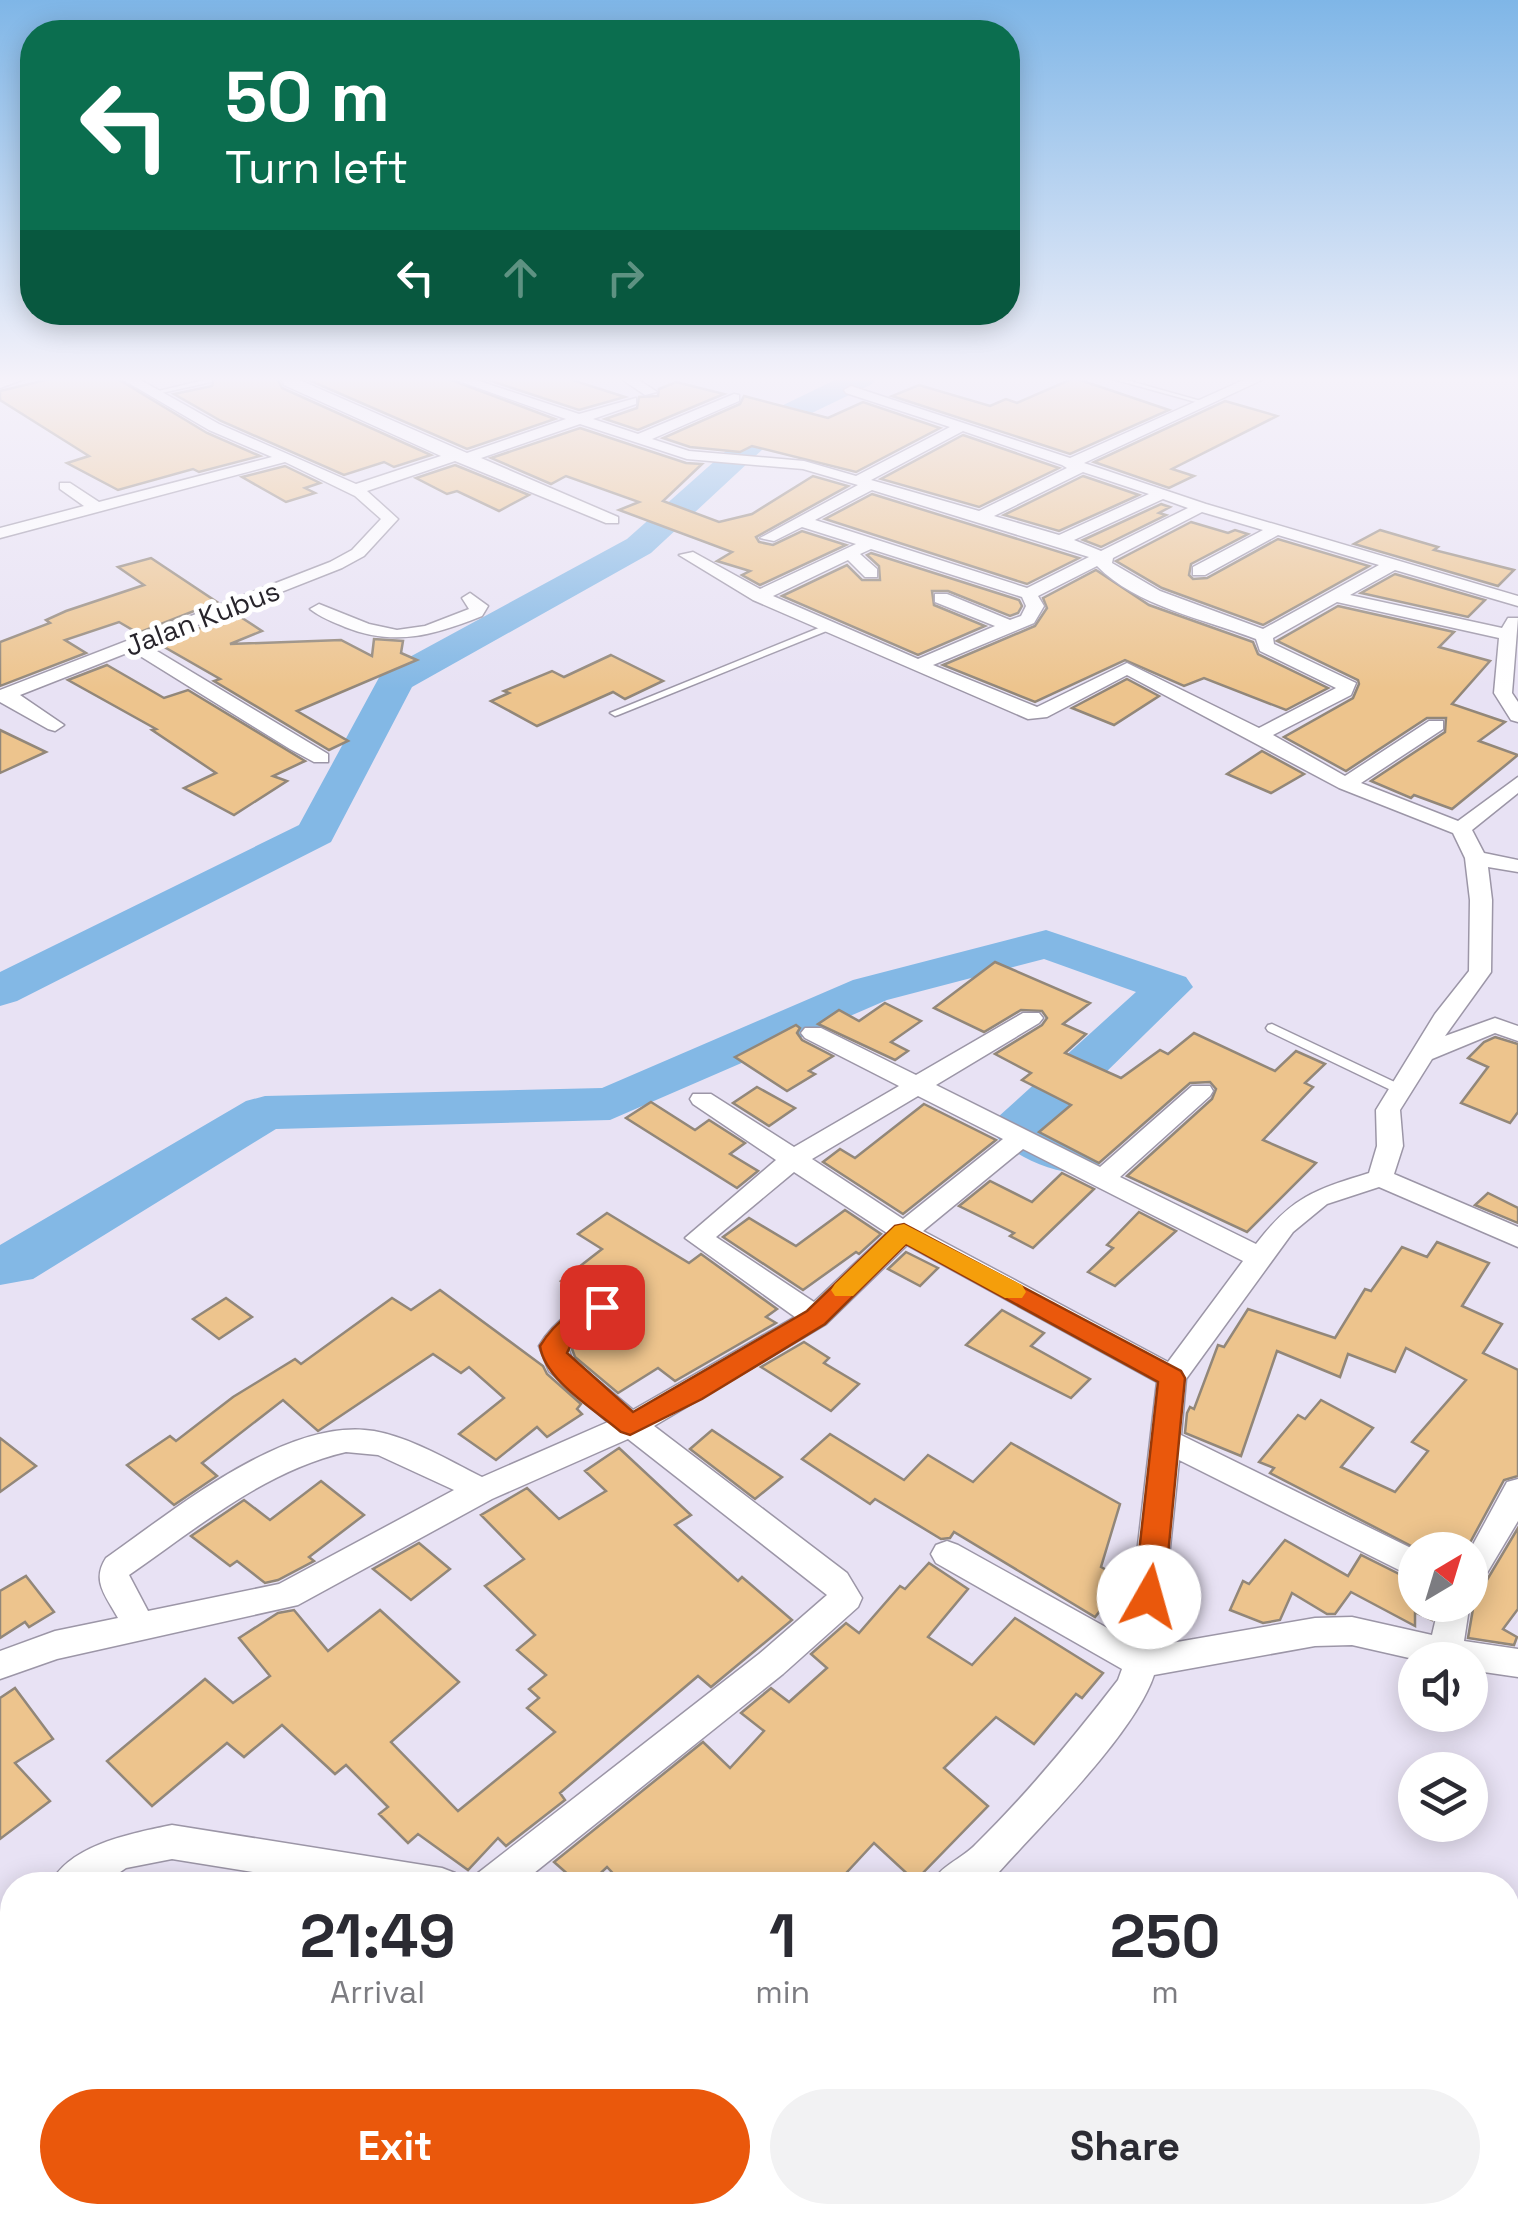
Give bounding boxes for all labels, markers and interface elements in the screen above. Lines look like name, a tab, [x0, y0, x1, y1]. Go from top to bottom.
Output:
text: 50 m	[225, 52, 390, 141]
icon: left	[60, 60, 190, 190]
text: Turn left	[225, 139, 408, 196]
icon: left	[388, 250, 443, 305]
icon: ahead	[493, 250, 548, 305]
icon: right	[598, 250, 653, 305]
street label: Jalan Kubus	[119, 572, 285, 664]
pin	[560, 1265, 645, 1350]
icon: arrive	[575, 1280, 630, 1335]
north arrow	[1398, 1532, 1488, 1622]
map controls	[1398, 1532, 1488, 1842]
position arrow	[1097, 1545, 1201, 1649]
button: sound	[1398, 1642, 1488, 1732]
button: layers	[1398, 1752, 1488, 1842]
text: 21:49	[300, 1898, 456, 1975]
text: 1	[769, 1898, 796, 1975]
text: 250	[1110, 1898, 1220, 1975]
text: Arrival	[330, 1972, 425, 2012]
text: min	[755, 1972, 810, 2012]
text: m	[1151, 1972, 1179, 2012]
button: Exit	[40, 2089, 750, 2204]
button: Share	[770, 2089, 1480, 2204]

